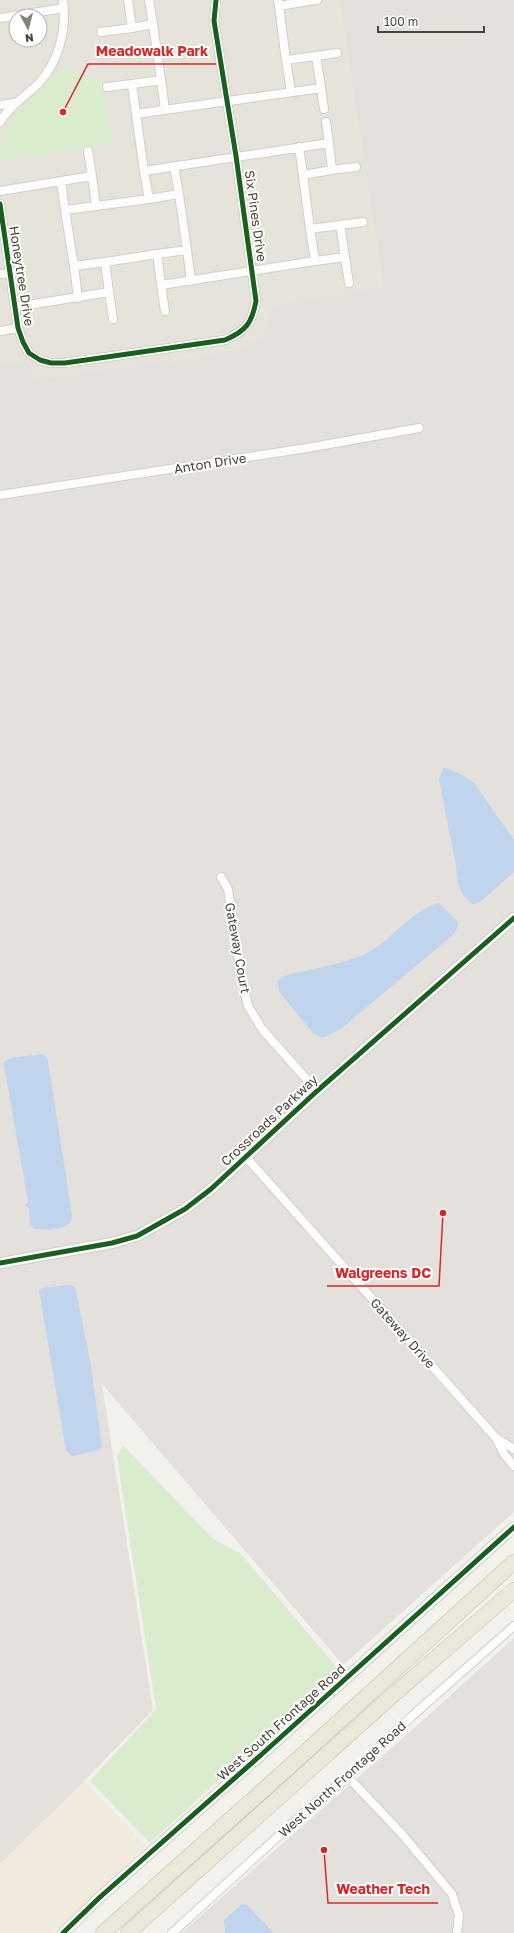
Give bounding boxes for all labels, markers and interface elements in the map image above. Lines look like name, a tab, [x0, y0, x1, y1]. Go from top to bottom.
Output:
north arrow	[8, 8, 48, 48]
scale bar	[378, 8, 484, 34]
text: 100 m	[384, 14, 418, 29]
text: N	[24, 31, 34, 45]
callout: Meadowalk Park	[88, 38, 216, 64]
text: Meadowalk Park	[96, 42, 208, 59]
street label: Six Pines Drive	[242, 169, 270, 263]
street label: Honeytree Drive	[6, 225, 38, 327]
street label: Anton Drive	[173, 449, 247, 477]
street label: Gateway Court	[222, 901, 254, 995]
street label: Crossroads Parkway	[217, 1071, 321, 1169]
callout: Walgreens DC	[327, 1260, 439, 1286]
text: Walgreens DC	[335, 1264, 431, 1281]
street label: Gateway Drive	[367, 1295, 439, 1371]
street label: West South Frontage Road	[214, 1660, 348, 1784]
street label: West North Frontage Road	[275, 1718, 409, 1840]
callout: Weather Tech	[328, 1877, 438, 1903]
text: Weather Tech	[336, 1880, 430, 1897]

